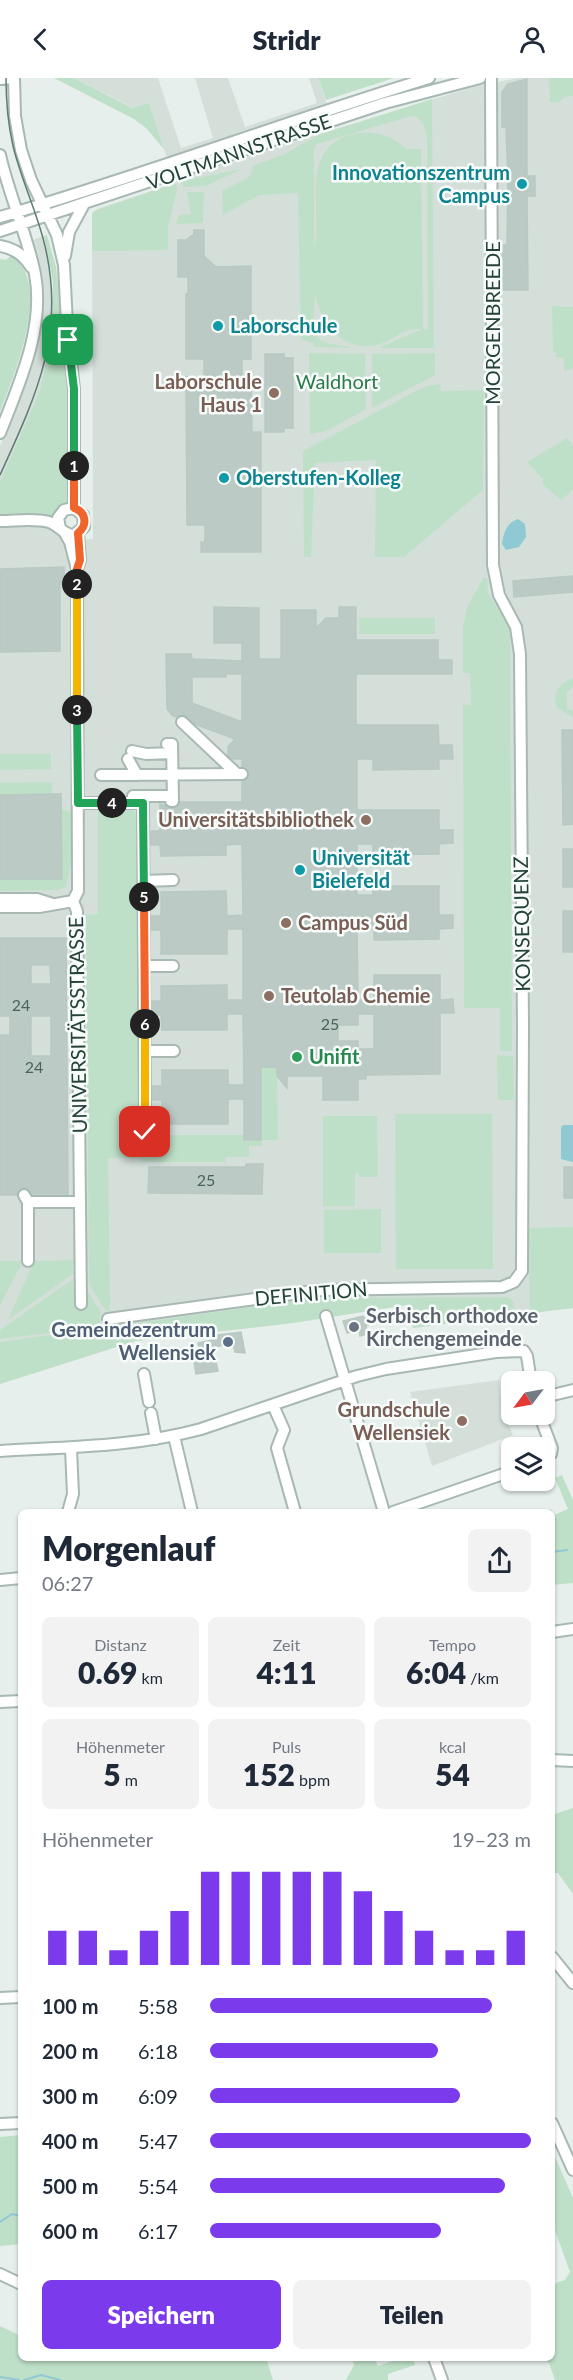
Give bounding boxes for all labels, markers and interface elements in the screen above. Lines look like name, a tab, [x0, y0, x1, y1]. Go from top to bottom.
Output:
icon: back	[24, 23, 57, 56]
text: Stridr	[252, 23, 321, 56]
icon: person	[516, 23, 549, 56]
street label: VOLTMANNSTRASSE	[143, 108, 334, 194]
place label: Innovationszentrum Campus	[332, 160, 510, 207]
marker: Innovationszentrum Campus	[515, 177, 529, 191]
street label: MORGENBREEDE	[480, 241, 504, 405]
place label: Laborschule	[230, 313, 338, 337]
pin	[42, 314, 93, 365]
marker: Laborschule	[211, 319, 225, 333]
icon: arrive	[51, 323, 84, 356]
place label: Laborschule Haus 1	[155, 369, 262, 416]
park label: Waldhort	[296, 369, 378, 393]
marker: Laborschule Haus 1	[267, 386, 281, 400]
pin: 1	[59, 451, 89, 481]
text: 1	[69, 456, 79, 475]
place label: Oberstufen-Kolleg	[236, 465, 401, 489]
marker: Oberstufen-Kolleg	[217, 471, 231, 485]
pin: 2	[62, 569, 92, 599]
text: 2	[72, 574, 82, 593]
pin: 3	[62, 695, 92, 725]
text: 3	[72, 700, 82, 719]
pin: 4	[97, 788, 127, 818]
text: 4	[107, 793, 117, 812]
place label: Universitätsbibliothek	[158, 807, 354, 831]
marker: Universitätsbibliothek	[359, 813, 373, 827]
place label: Universität Bielefeld	[312, 845, 411, 892]
street label: KONSEQUENZ	[508, 856, 534, 992]
marker: Universität Bielefeld	[293, 863, 307, 877]
pin: 5	[129, 882, 159, 912]
text: 5	[139, 887, 149, 906]
place label: Campus Süd	[298, 910, 408, 934]
street label: UNIVERSITÄTSSTRASSE	[63, 916, 91, 1134]
marker: Campus Süd	[279, 916, 293, 930]
place label: Teutolab Chemie	[281, 983, 431, 1007]
marker: Teutolab Chemie	[262, 989, 276, 1003]
house number: 24	[12, 995, 30, 1014]
pin: 6	[130, 1009, 160, 1039]
text: 6	[140, 1014, 150, 1033]
house number: 25	[321, 1014, 339, 1033]
place label: Unifit	[309, 1044, 360, 1068]
marker: Unifit	[290, 1050, 304, 1064]
house number: 24	[25, 1057, 43, 1076]
pin	[119, 1106, 170, 1157]
icon: check	[128, 1115, 161, 1148]
house number: 25	[197, 1170, 215, 1189]
street label: DEFINITION	[253, 1276, 368, 1310]
place label: Serbisch orthodoxe Kirchengemeinde	[366, 1303, 539, 1350]
place label: Gemeindezentrum Wellensiek	[51, 1317, 216, 1364]
marker: Serbisch orthodoxe Kirchengemeinde	[347, 1320, 361, 1334]
marker: Gemeindezentrum Wellensiek	[221, 1335, 235, 1349]
north arrow	[501, 1371, 555, 1425]
map controls	[501, 1371, 555, 1491]
place label: Grundschule Wellensiek	[338, 1397, 450, 1444]
marker: Grundschule Wellensiek	[455, 1414, 469, 1428]
button: layers	[501, 1437, 555, 1491]
text: Morgenlauf	[42, 1528, 215, 1568]
button: share	[468, 1529, 531, 1592]
text: 06:27	[42, 1571, 93, 1595]
text: Distanz	[94, 1635, 147, 1654]
text: Zeit	[273, 1635, 300, 1654]
text: Tempo	[429, 1635, 476, 1654]
text: 0.69	[78, 1654, 137, 1690]
text: 4:11	[256, 1654, 317, 1690]
text: 6:04	[406, 1654, 466, 1690]
text: km	[137, 1668, 163, 1687]
text: /km	[466, 1668, 499, 1687]
text: Höhenmeter	[76, 1737, 165, 1756]
text: Puls	[272, 1737, 301, 1756]
text: kcal	[439, 1737, 466, 1756]
text: 5	[103, 1756, 121, 1792]
text: 152	[243, 1756, 295, 1792]
text: 54	[435, 1756, 470, 1792]
text: m	[121, 1770, 138, 1789]
text: bpm	[295, 1770, 330, 1789]
text: Höhenmeter	[42, 1827, 153, 1851]
text: 19–23 m	[451, 1827, 531, 1851]
text: 100 m	[42, 1994, 98, 2018]
text: 5:58	[138, 1994, 178, 2018]
text: 200 m	[42, 2039, 98, 2063]
text: 6:18	[138, 2039, 178, 2063]
text: 300 m	[42, 2084, 98, 2108]
text: 6:09	[138, 2084, 178, 2108]
text: 400 m	[42, 2129, 98, 2153]
text: 5:47	[138, 2129, 178, 2153]
text: 500 m	[42, 2174, 98, 2198]
text: 5:54	[138, 2174, 178, 2198]
text: 600 m	[42, 2219, 98, 2243]
text: 6:17	[138, 2219, 178, 2243]
button: Speichern	[42, 2280, 281, 2349]
button: Teilen	[293, 2280, 531, 2349]

